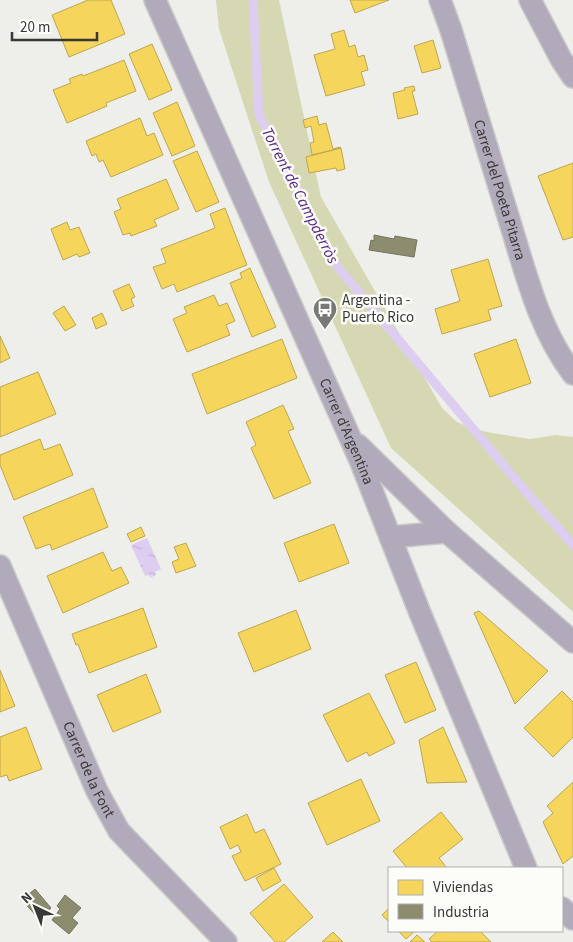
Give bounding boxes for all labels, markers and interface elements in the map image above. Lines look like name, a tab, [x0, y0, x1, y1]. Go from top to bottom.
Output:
scale bar	[12, 10, 98, 42]
text: 20 m	[20, 17, 50, 38]
street label: Carrer del Poeta Pitarra	[468, 117, 531, 263]
water label: Torrent de Campderròs	[256, 123, 344, 268]
place label: Argentina - Puerto Rico	[342, 290, 414, 328]
bus stop icon: Argentina - Puerto Rico	[312, 296, 338, 330]
street label: Carrer d'Argentina	[314, 375, 379, 488]
street label: Carrer de la Font	[57, 718, 120, 822]
legend	[388, 867, 563, 932]
text: Viviendas	[433, 877, 493, 898]
north arrow	[10, 882, 60, 932]
text: N	[17, 888, 37, 909]
text: Industria	[433, 902, 489, 923]

